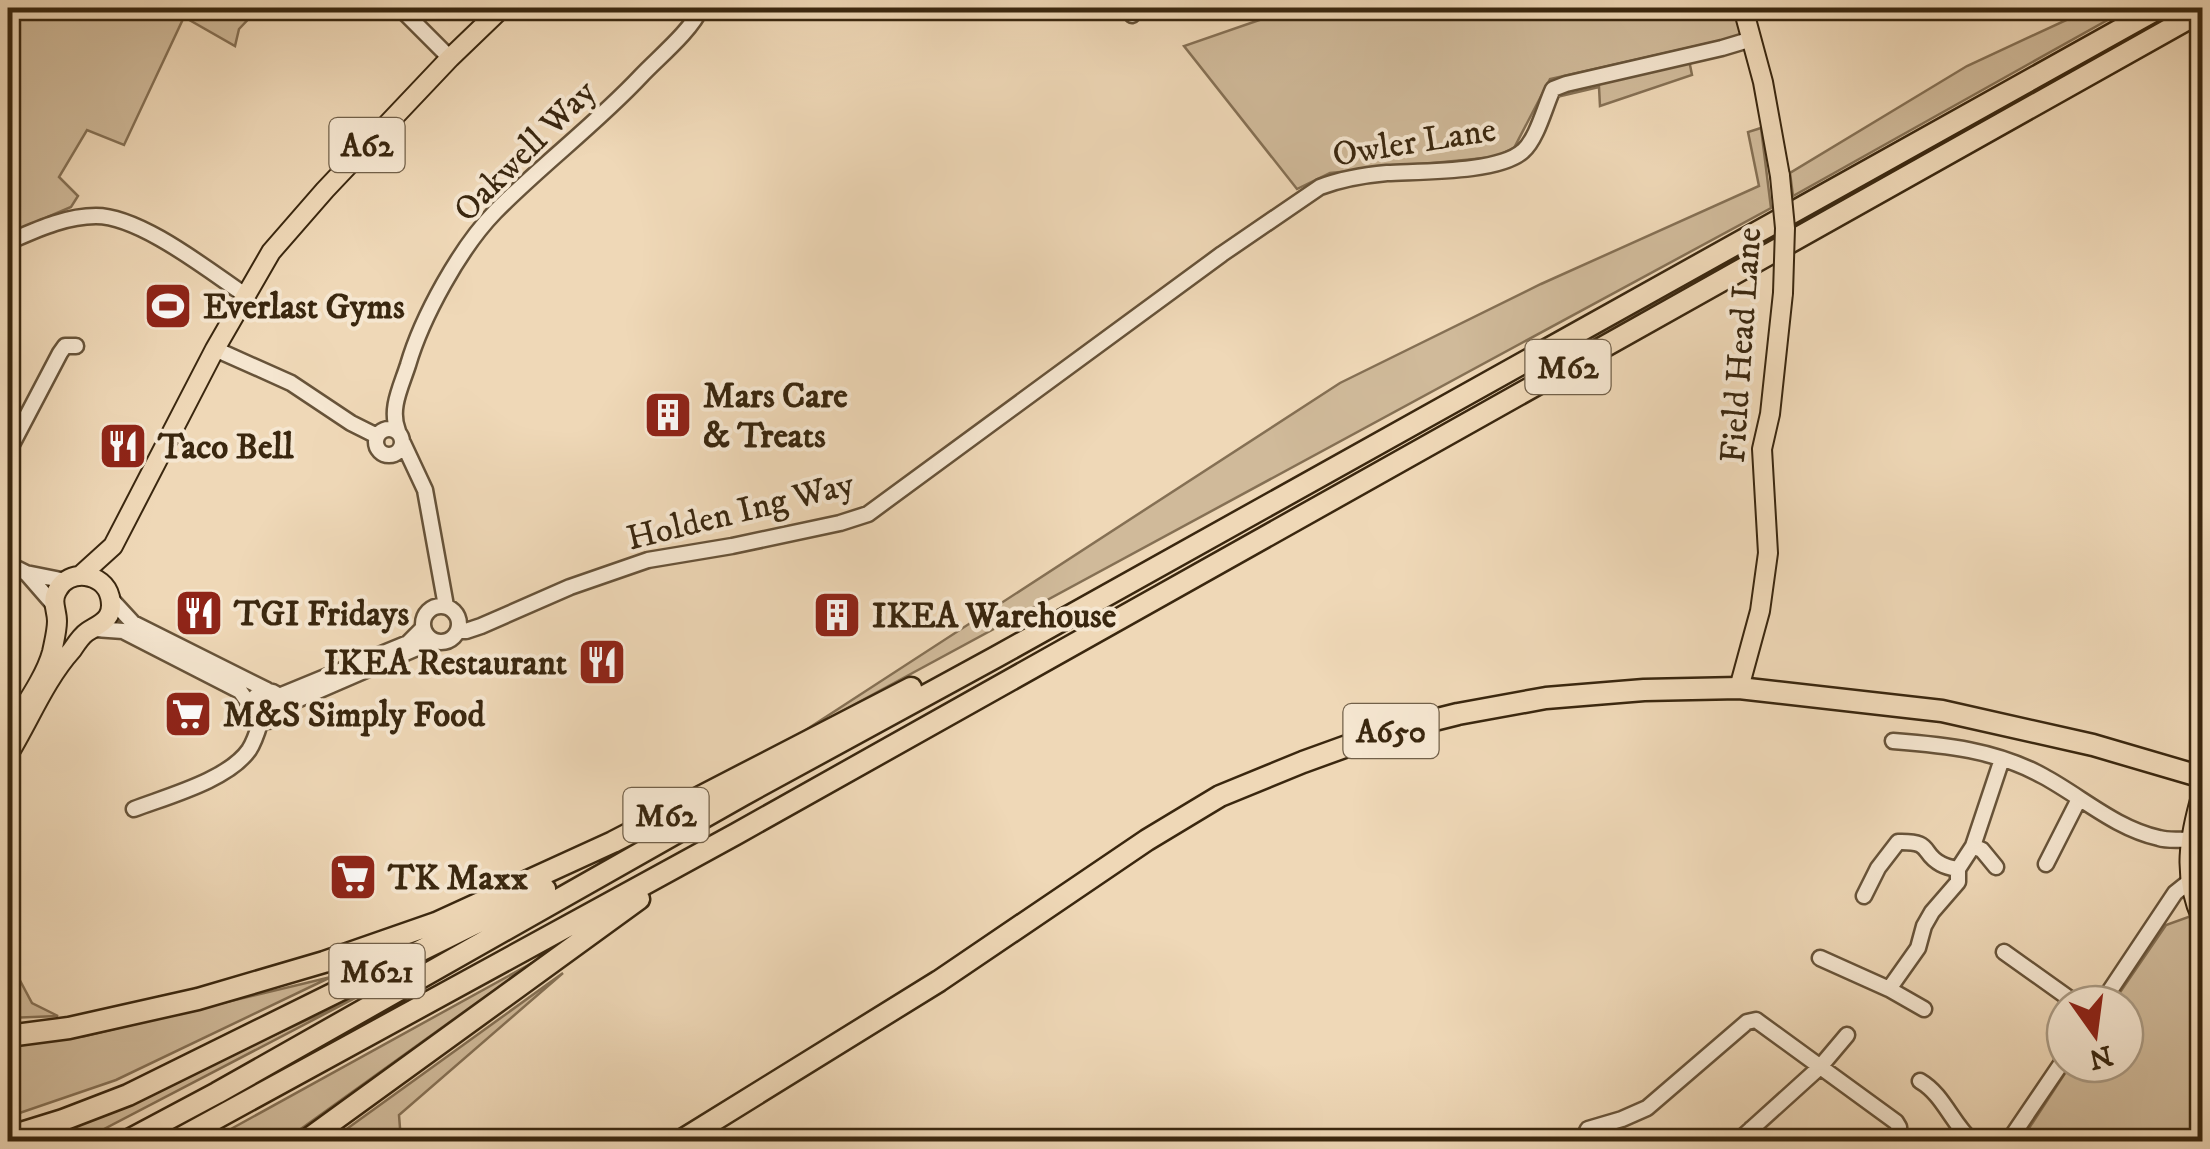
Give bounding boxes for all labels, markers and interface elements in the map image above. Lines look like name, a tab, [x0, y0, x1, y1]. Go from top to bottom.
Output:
street label: Oakwell Way	[445, 71, 606, 232]
street label: Owler Lane	[1330, 108, 1499, 178]
road number: A62	[330, 118, 404, 172]
street label: Field Head Lane	[1712, 226, 1772, 465]
sports icon: Everlast Gyms	[142, 280, 194, 332]
place label: Everlast Gyms	[203, 286, 405, 330]
road number: M62	[1526, 340, 1610, 394]
place label: Mars Care & Treats	[703, 375, 848, 459]
building icon: Mars Care & Treats	[642, 389, 694, 441]
restaurant icon: Taco Bell	[97, 420, 149, 472]
place label: Taco Bell	[157, 426, 294, 470]
street label: Holden Ing Way	[622, 462, 859, 561]
restaurant icon: TGI Fridays	[173, 587, 225, 639]
building icon: IKEA Warehouse	[811, 589, 863, 641]
place label: TGI Fridays	[233, 593, 409, 637]
place label: IKEA Warehouse	[872, 595, 1117, 639]
restaurant icon: IKEA Restaurant	[576, 636, 628, 688]
place label: IKEA Restaurant	[324, 642, 568, 686]
supermarket icon: M&S Simply Food	[162, 688, 214, 740]
place label: M&S Simply Food	[223, 694, 485, 738]
road number: A650	[1344, 704, 1438, 758]
road number: M62	[624, 788, 708, 842]
supermarket icon: TK Maxx	[327, 851, 379, 903]
place label: TK Maxx	[387, 857, 529, 901]
road number: M621	[330, 944, 424, 998]
north arrow	[2045, 984, 2145, 1084]
text: N	[2085, 1037, 2116, 1077]

